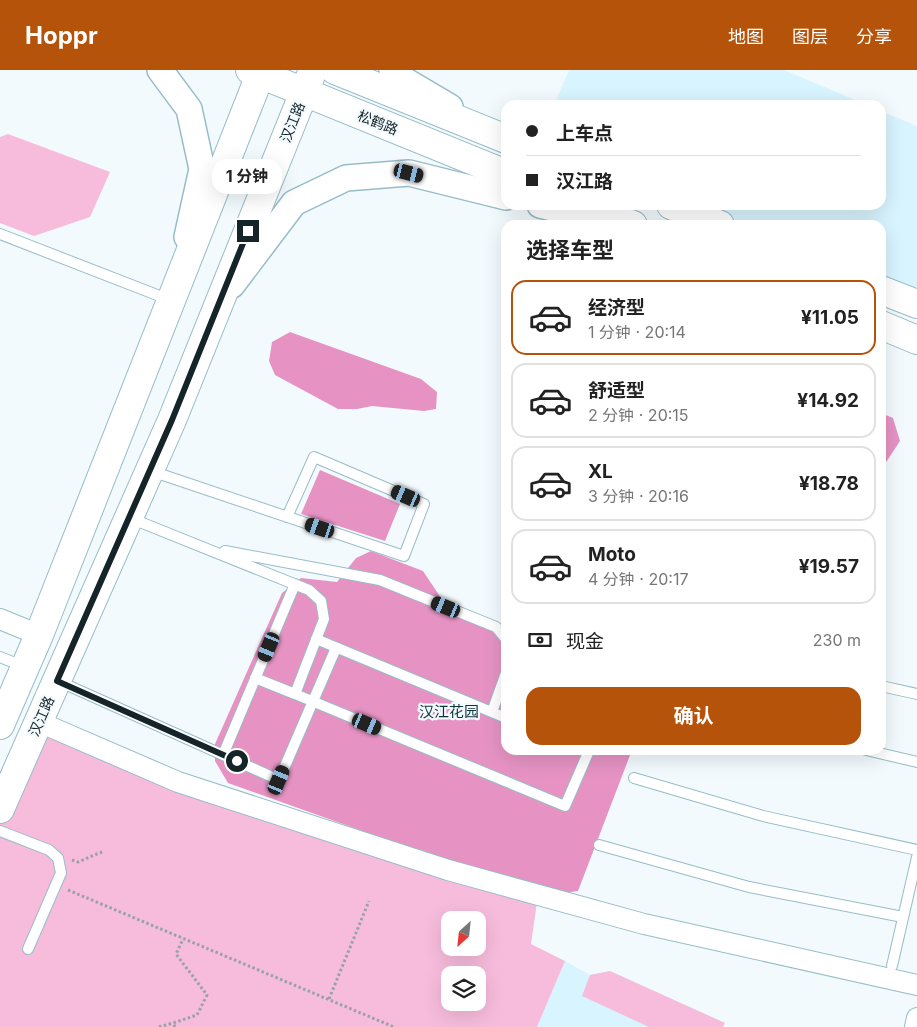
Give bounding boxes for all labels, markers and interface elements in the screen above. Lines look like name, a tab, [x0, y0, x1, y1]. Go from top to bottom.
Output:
text: Hoppr	[25, 21, 98, 50]
text: 地图	[728, 26, 764, 47]
text: 图层	[792, 26, 828, 47]
text: 分享	[856, 26, 892, 47]
street label: 汉江路	[276, 99, 308, 145]
street label: 松鹤路	[355, 106, 401, 138]
text: 上车点	[556, 122, 613, 145]
callout: 1 分钟	[213, 159, 283, 194]
car	[392, 162, 425, 184]
text: 1 分钟	[226, 166, 268, 186]
text: 汉江路	[556, 170, 613, 193]
route end	[237, 220, 259, 242]
text: 选择车型	[526, 237, 614, 263]
icon: car	[528, 295, 573, 340]
text: 经济型	[588, 296, 645, 319]
text: ¥11.05	[801, 306, 859, 329]
text: 1 分钟 · 20:14	[588, 322, 686, 342]
icon: car	[528, 378, 573, 423]
text: 舒适型	[588, 379, 645, 402]
text: ¥14.92	[797, 389, 859, 412]
text: 2 分钟 · 20:15	[588, 405, 689, 425]
text: XL	[588, 460, 613, 483]
icon: car	[528, 461, 573, 506]
text: ¥18.78	[799, 472, 859, 495]
car	[389, 483, 422, 509]
text: 3 分钟 · 20:16	[588, 486, 689, 506]
car	[303, 516, 336, 540]
text: Moto	[588, 543, 636, 566]
icon: car	[528, 544, 573, 589]
text: ¥19.57	[799, 555, 859, 578]
text: 4 分钟 · 20:17	[588, 569, 688, 589]
car	[429, 594, 462, 620]
icon: cash	[526, 626, 554, 654]
car	[256, 630, 281, 664]
text: 现金	[566, 630, 604, 653]
text: 230 m	[813, 630, 861, 650]
button: 确认	[526, 687, 861, 745]
street label: 汉江路	[25, 693, 57, 739]
district label: 汉江花园	[419, 702, 479, 721]
car	[350, 711, 383, 737]
route start	[226, 750, 248, 772]
car	[266, 763, 291, 797]
north arrow	[441, 911, 486, 956]
map controls	[441, 911, 486, 1011]
button: layers	[441, 966, 486, 1011]

